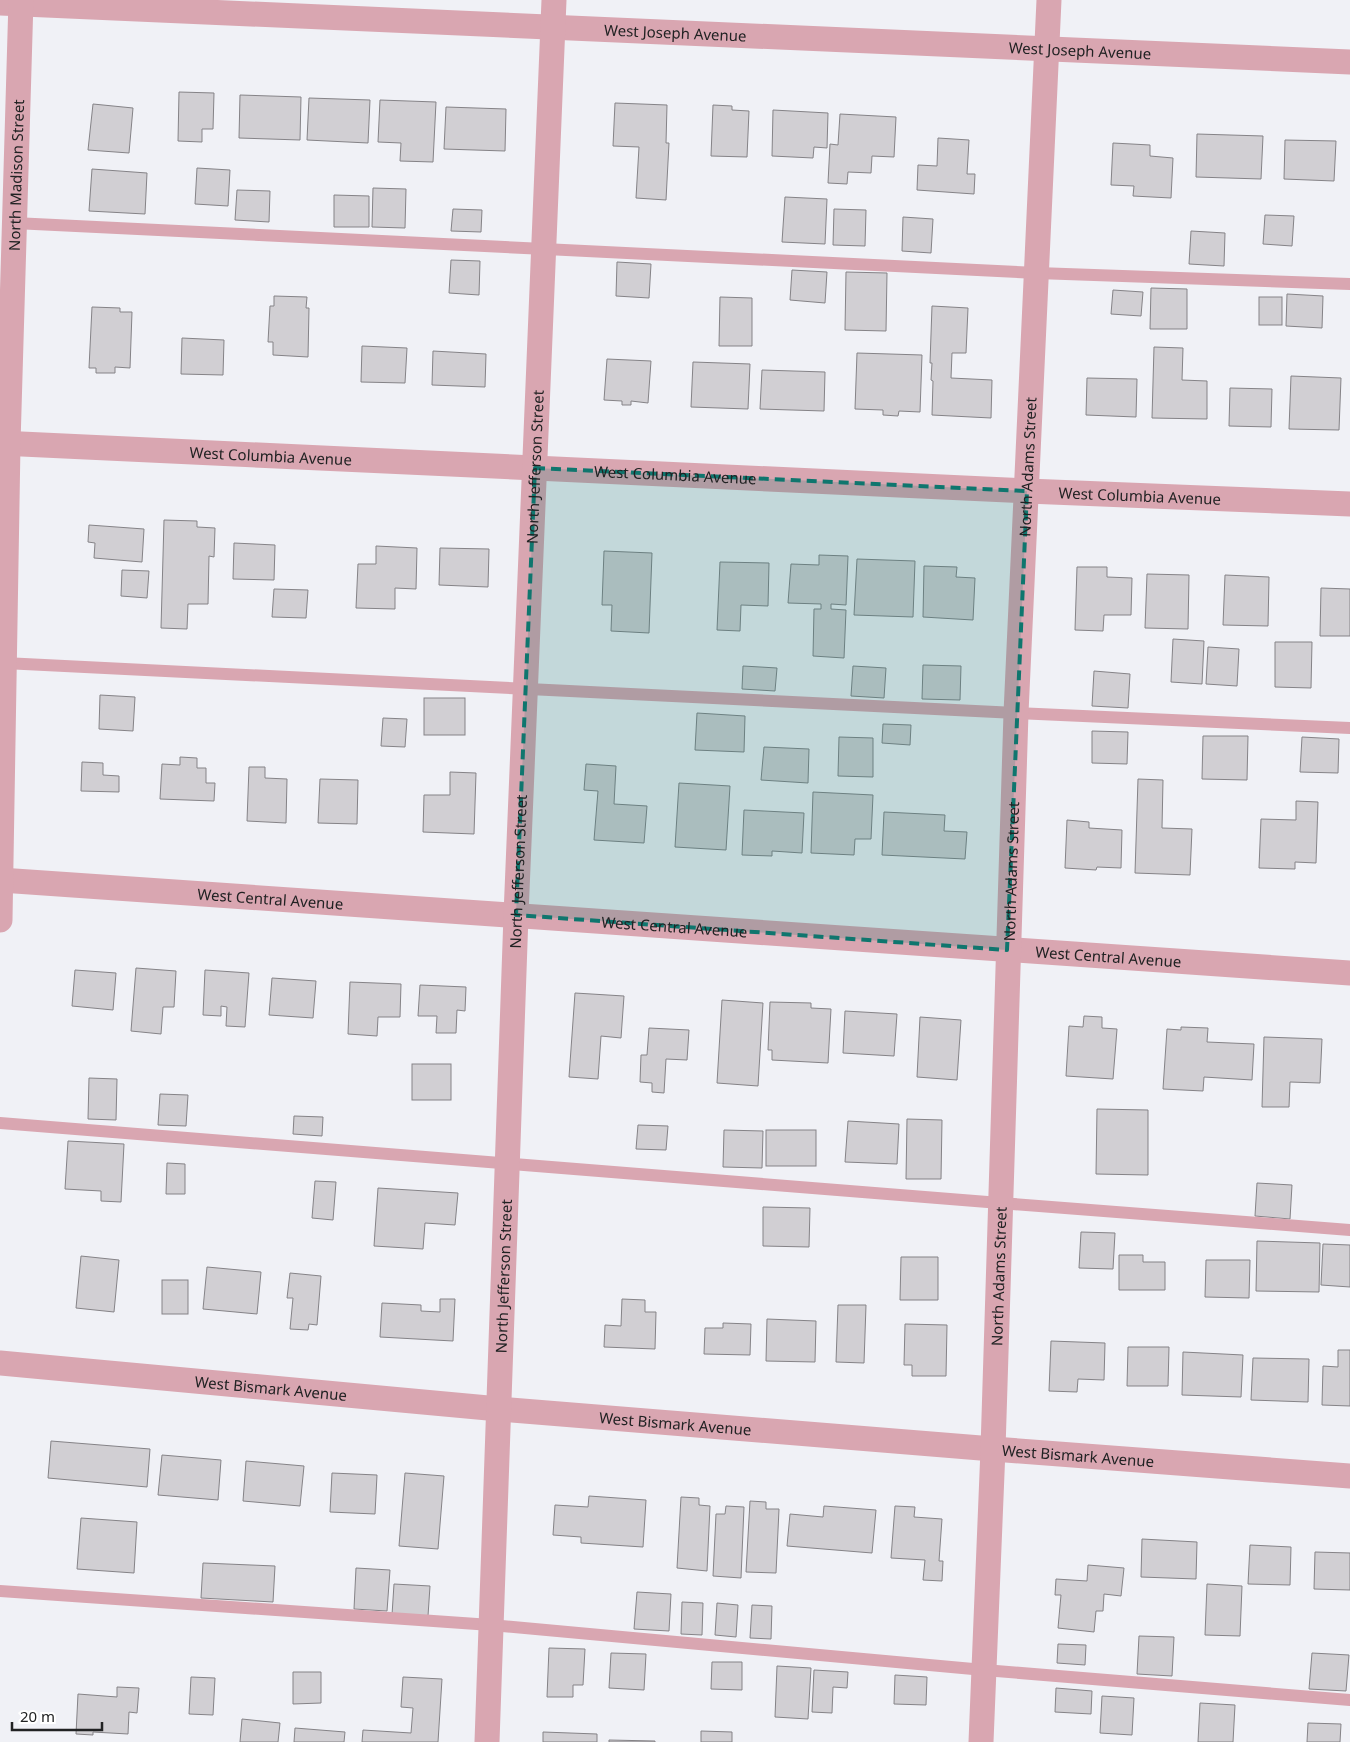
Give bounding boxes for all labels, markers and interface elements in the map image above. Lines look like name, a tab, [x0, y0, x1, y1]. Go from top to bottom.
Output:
street label: West Joseph Avenue	[604, 19, 747, 46]
street label: West Joseph Avenue	[1008, 37, 1152, 63]
street label: North Madison Street	[4, 98, 28, 251]
street label: North Jefferson Street	[521, 389, 548, 544]
street label: North Adams Street	[1014, 396, 1041, 537]
street label: West Columbia Avenue	[189, 442, 352, 469]
street label: West Columbia Avenue	[594, 461, 757, 488]
street label: West Columbia Avenue	[1058, 482, 1221, 509]
street label: North Jefferson Street	[505, 793, 531, 949]
street label: North Adams Street	[999, 801, 1023, 942]
street label: West Central Avenue	[197, 884, 344, 914]
street label: West Central Avenue	[601, 911, 748, 941]
street label: West Central Avenue	[1035, 941, 1182, 971]
street label: North Jefferson Street	[491, 1198, 516, 1354]
street label: North Adams Street	[986, 1206, 1011, 1346]
street label: West Bismark Avenue	[194, 1371, 348, 1405]
street label: West Bismark Avenue	[598, 1407, 752, 1439]
street label: West Bismark Avenue	[1001, 1440, 1155, 1471]
scale bar	[12, 1700, 102, 1732]
text: 20 m	[20, 1706, 55, 1726]

